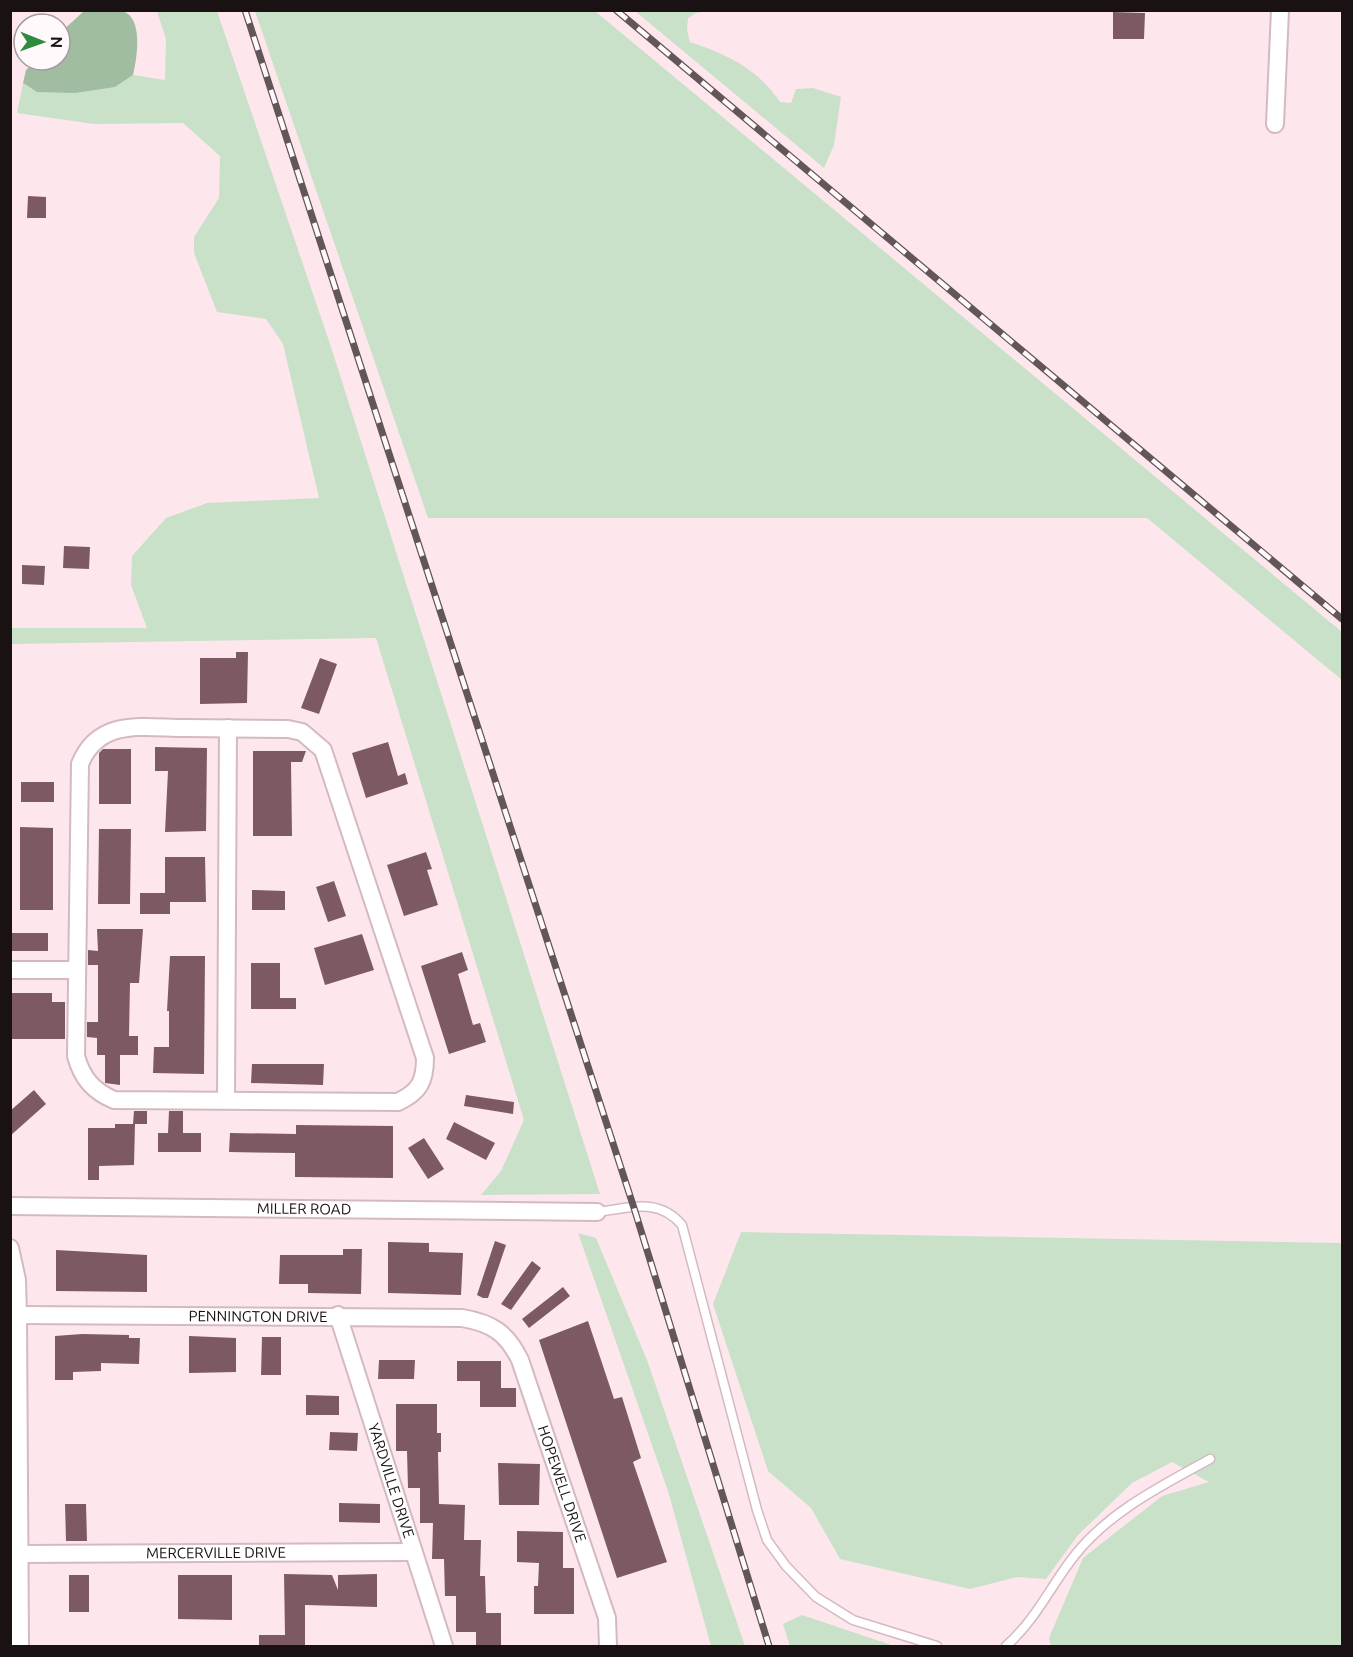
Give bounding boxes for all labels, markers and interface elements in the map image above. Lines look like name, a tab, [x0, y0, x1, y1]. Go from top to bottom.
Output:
north arrow	[12, 12, 72, 72]
text: N	[48, 36, 66, 48]
street label: MILLER ROAD	[257, 1200, 351, 1217]
street label: PENNINGTON DRIVE	[188, 1307, 328, 1325]
street label: YARDVILLE DRIVE	[365, 1421, 418, 1540]
street label: HOPEWELL DRIVE	[535, 1423, 590, 1544]
street label: MERCERVILLE DRIVE	[146, 1544, 286, 1561]

